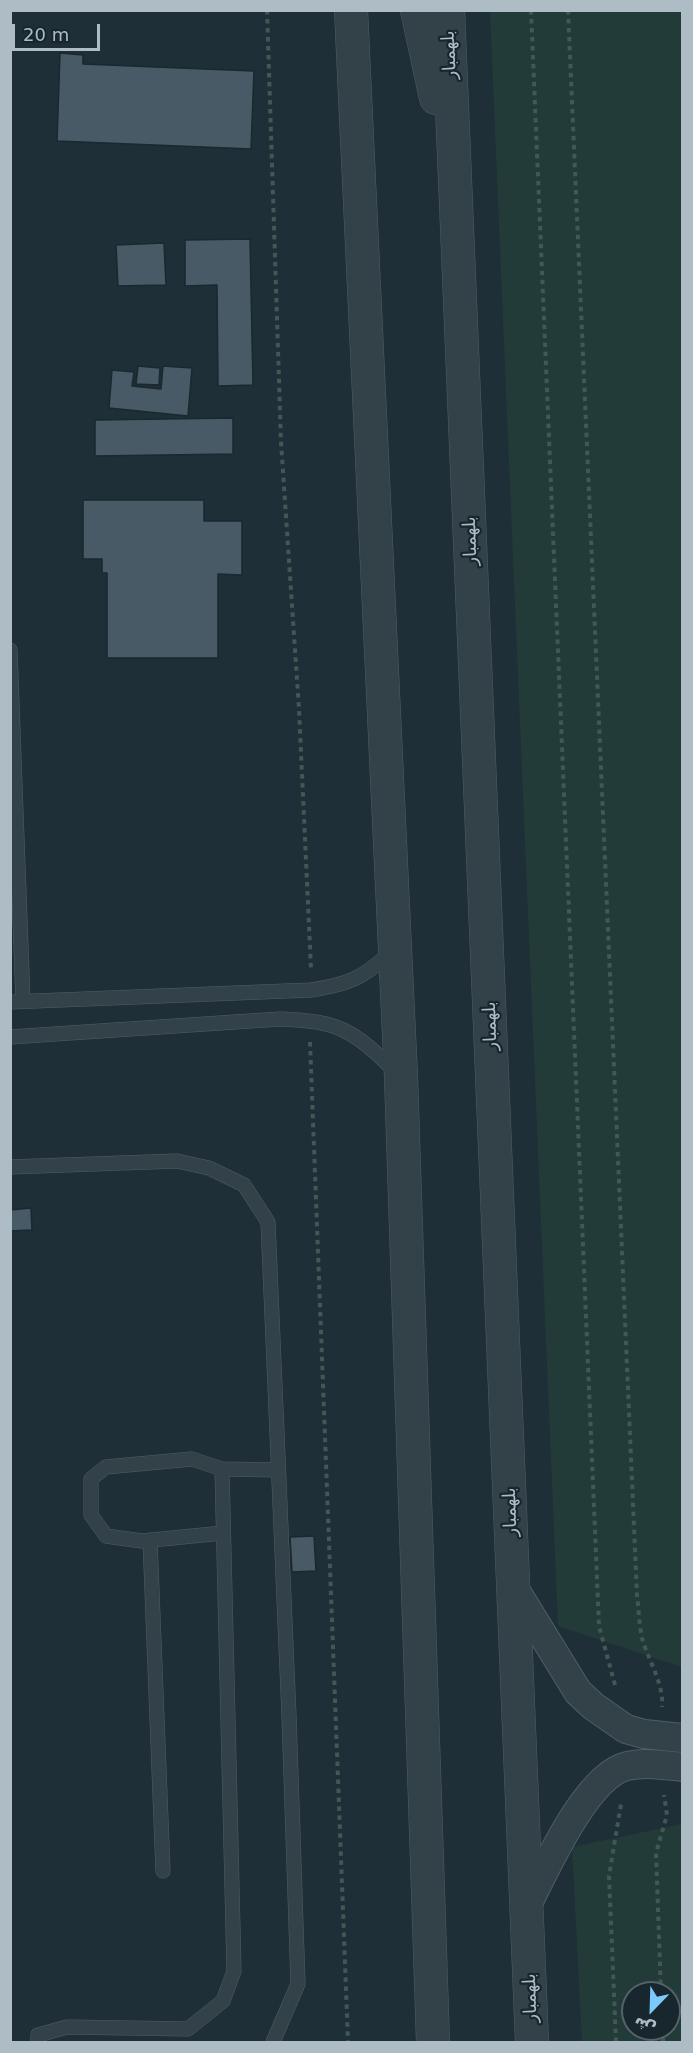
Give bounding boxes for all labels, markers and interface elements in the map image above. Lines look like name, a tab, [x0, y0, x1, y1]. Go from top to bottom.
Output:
scale bar	[15, 12, 104, 50]
text: 20 m	[23, 24, 69, 45]
street label: بلهمبار	[438, 30, 462, 80]
street label: بلهمبار	[459, 516, 483, 566]
street label: بلهمبار	[479, 1001, 503, 1051]
street label: بلهمبار	[499, 1487, 523, 1537]
street label: بلهمبار	[519, 1973, 543, 2023]
north arrow	[621, 1981, 681, 2041]
text: ش	[631, 2013, 658, 2039]

